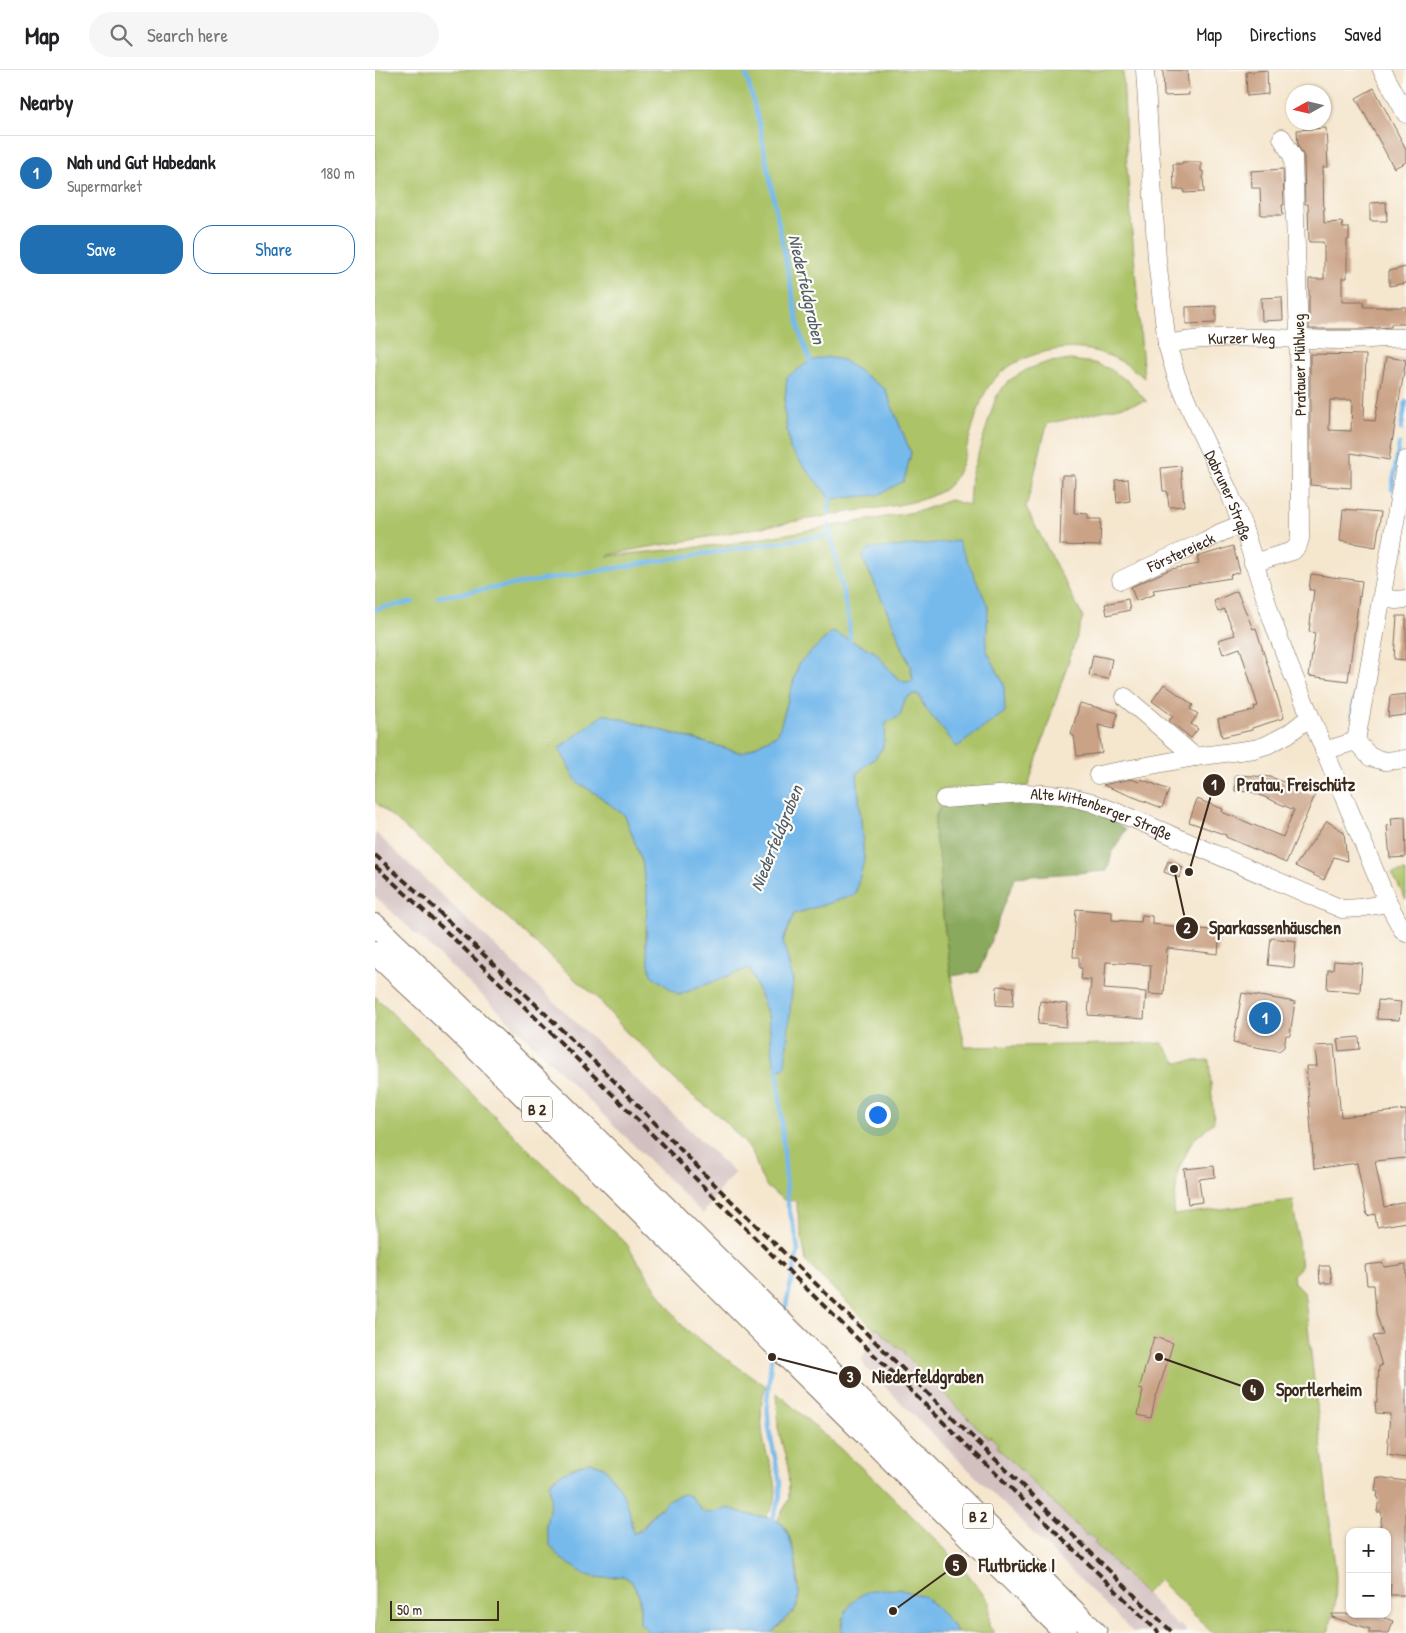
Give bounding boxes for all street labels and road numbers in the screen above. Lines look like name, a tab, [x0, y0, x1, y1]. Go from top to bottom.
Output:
street label: Pratauer Mühlweg	[1287, 314, 1311, 416]
street label: Kurzer Weg	[1207, 326, 1276, 350]
street label: Dabruner Straße	[1200, 447, 1258, 544]
street label: Förstereieck	[1143, 527, 1219, 578]
street label: Alte Wittenberger Straße	[1030, 782, 1176, 846]
road number: B 2	[522, 1096, 552, 1122]
road number: B 2	[963, 1504, 993, 1528]

